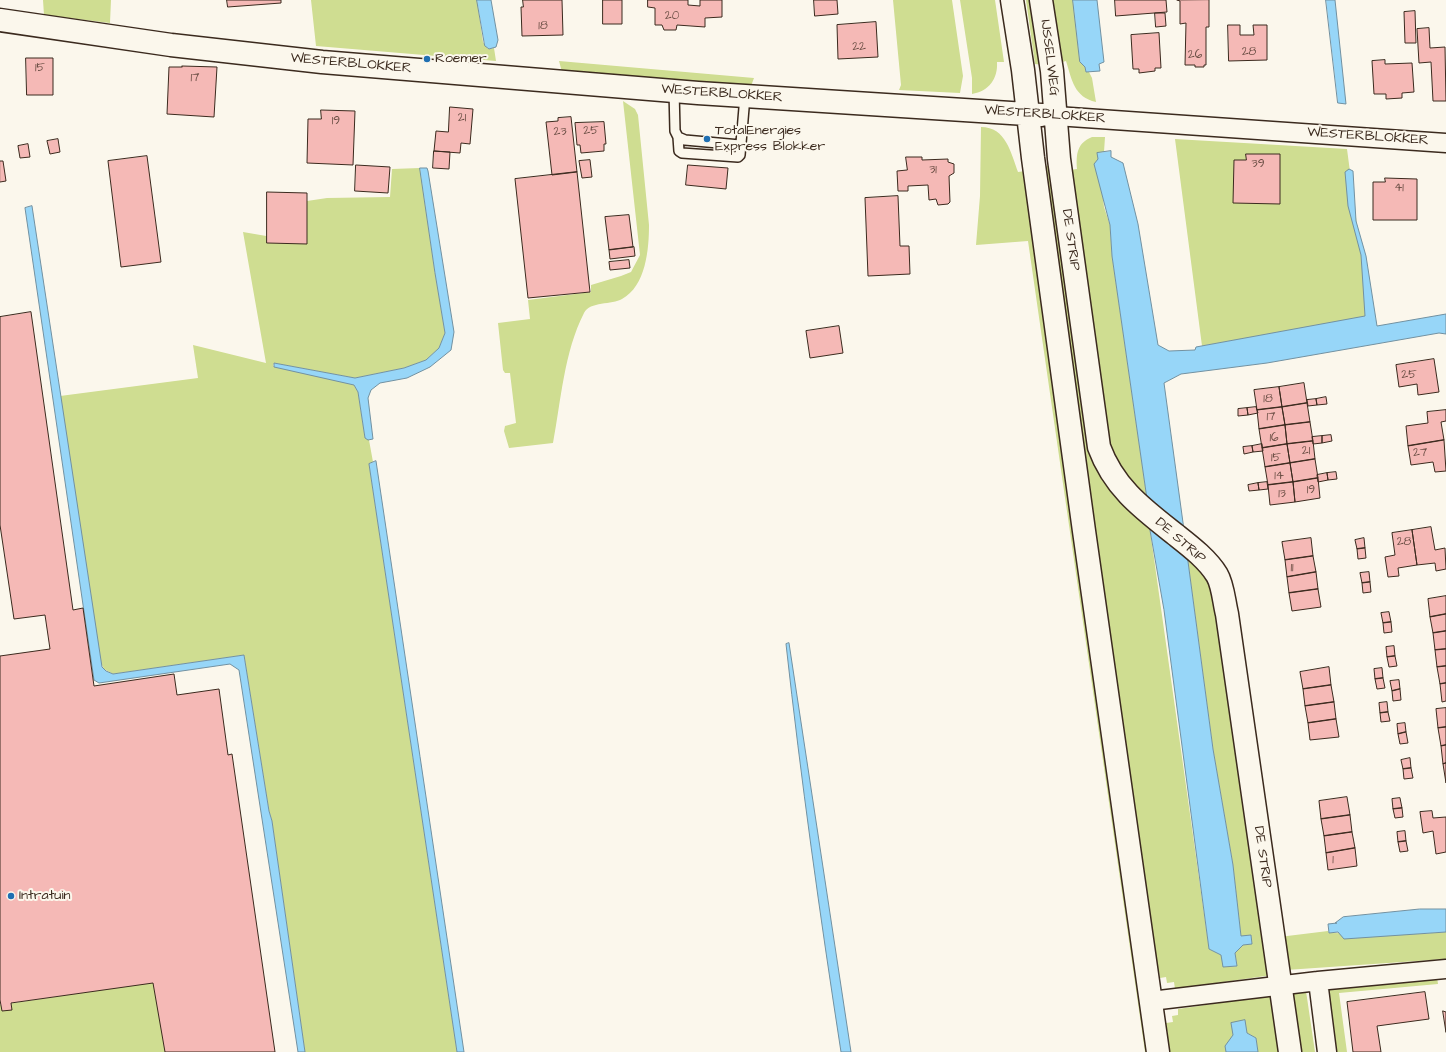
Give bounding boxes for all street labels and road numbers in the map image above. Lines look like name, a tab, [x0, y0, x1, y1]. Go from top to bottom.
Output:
street label: IJSSELWEG	[1036, 19, 1062, 97]
street label: WESTERBLOKKER	[290, 50, 412, 78]
street label: WESTERBLOKKER	[661, 81, 783, 107]
street label: WESTERBLOKKER	[984, 102, 1106, 128]
street label: WESTERBLOKKER	[1307, 124, 1429, 150]
street label: DE STRIP	[1057, 208, 1083, 272]
street label: DE STRIP	[1151, 514, 1209, 568]
street label: DE STRIP	[1249, 825, 1275, 889]

